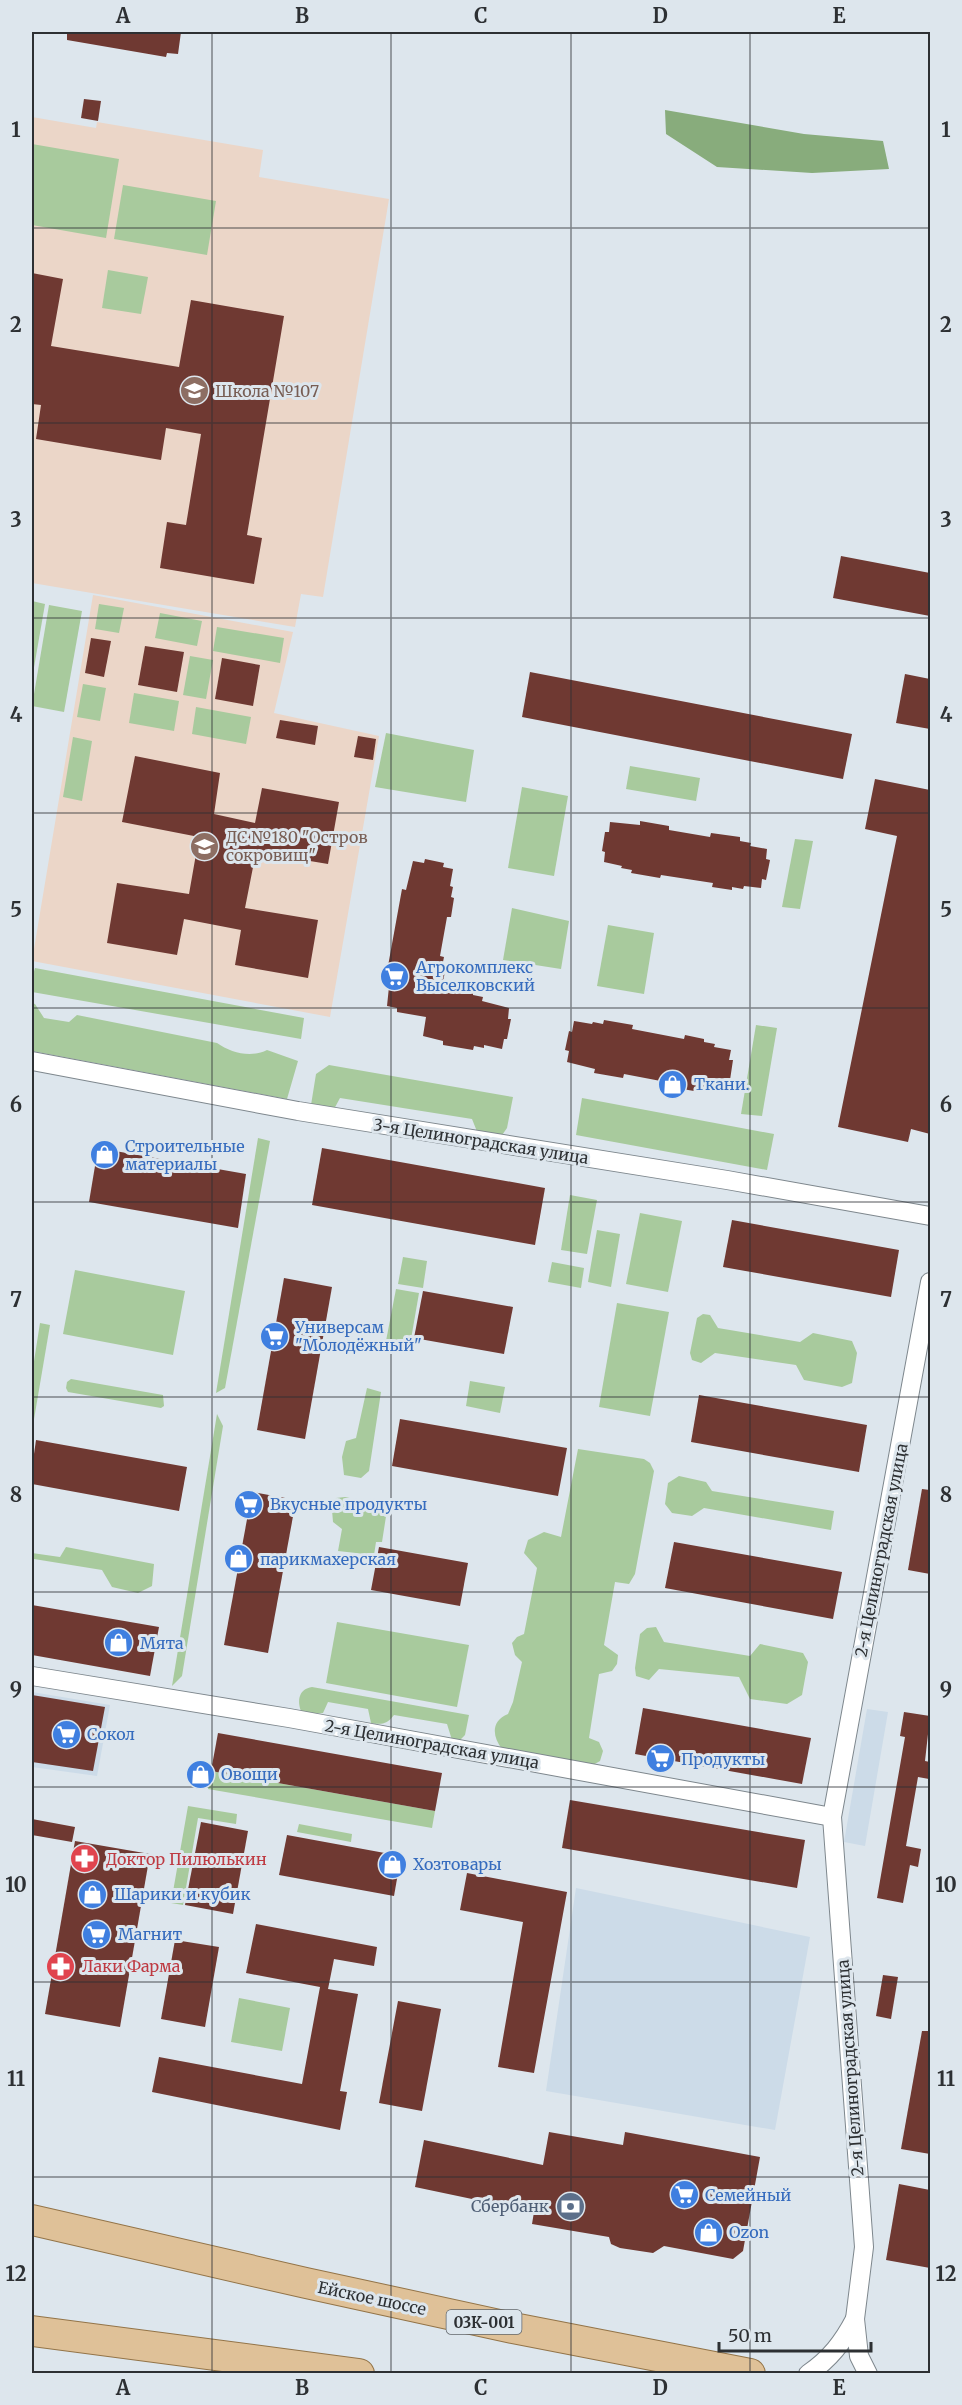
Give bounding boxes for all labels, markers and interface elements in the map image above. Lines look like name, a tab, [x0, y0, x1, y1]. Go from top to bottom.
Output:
text: A	[115, 3, 131, 28]
text: B	[295, 3, 309, 28]
text: C	[474, 3, 488, 28]
text: D	[652, 3, 668, 28]
text: E	[832, 3, 846, 28]
text: 1	[11, 117, 21, 142]
text: 1	[941, 117, 951, 142]
text: 2	[10, 312, 22, 337]
text: 2	[940, 312, 952, 337]
school or university icon: Школа №107	[178, 375, 210, 407]
place label: Школа №107	[215, 381, 319, 401]
text: 3	[10, 507, 22, 532]
text: 3	[940, 507, 952, 532]
text: 4	[10, 702, 23, 727]
text: 4	[940, 702, 953, 727]
place label: ДС №180 "Остров сокровищ"	[226, 827, 368, 865]
school or university icon: ДС №180 "Остров сокровищ"	[189, 830, 221, 862]
text: 5	[10, 897, 22, 922]
text: 5	[940, 897, 952, 922]
place label: Агрокомплекс Выселковский	[415, 957, 535, 995]
supermarket icon: Агрокомплекс Выселковский	[379, 960, 411, 992]
shop icon: Ткани.	[657, 1068, 689, 1100]
place label: Ткани.	[694, 1074, 749, 1094]
text: 6	[10, 1092, 22, 1117]
text: 6	[940, 1092, 952, 1117]
street label: 3-я Целиноградская улица	[372, 1114, 590, 1168]
place label: Строительные материалы	[125, 1136, 244, 1174]
shop icon: Строительные материалы	[88, 1139, 120, 1171]
text: 7	[10, 1287, 22, 1312]
text: 7	[940, 1287, 952, 1312]
place label: Универсам "Молодёжный"	[294, 1317, 422, 1355]
supermarket icon: Универсам "Молодёжный"	[258, 1320, 290, 1352]
street label: 2-я Целиноградская улица	[850, 1441, 912, 1658]
text: 8	[10, 1482, 22, 1507]
text: 8	[940, 1482, 952, 1507]
supermarket icon: Вкусные продукты	[233, 1488, 265, 1520]
place label: Вкусные продукты	[270, 1494, 428, 1514]
shop icon: парикмахерская	[223, 1543, 255, 1575]
place label: парикмахерская	[260, 1549, 396, 1569]
shop icon: Мята	[103, 1627, 135, 1659]
place label: Мята	[140, 1633, 184, 1653]
text: 9	[10, 1677, 22, 1702]
text: 9	[940, 1677, 952, 1702]
street label: 2-я Целиноградская улица	[323, 1715, 541, 1773]
supermarket icon: Сокол	[50, 1718, 82, 1750]
place label: Сокол	[87, 1724, 135, 1744]
supermarket icon: Продукты	[644, 1743, 676, 1775]
place label: Продукты	[681, 1749, 765, 1769]
shop icon: Овощи	[184, 1758, 216, 1790]
place label: Овощи	[221, 1764, 278, 1784]
pharmacy icon: Доктор Пилюлькин	[69, 1843, 101, 1875]
shop icon: Хозтовары	[376, 1848, 408, 1880]
place label: Доктор Пилюлькин	[106, 1849, 267, 1869]
place label: Хозтовары	[413, 1854, 502, 1874]
text: 10	[5, 1872, 27, 1897]
text: 10	[935, 1872, 957, 1897]
shop icon: Шарики и кубик	[77, 1878, 109, 1910]
place label: Шарики и кубик	[114, 1884, 251, 1904]
supermarket icon: Магнит	[81, 1918, 113, 1950]
place label: Магнит	[118, 1924, 183, 1944]
pharmacy icon: Лаки Фарма	[45, 1950, 77, 1982]
place label: Лаки Фарма	[82, 1956, 181, 1976]
street label: 2-я Целиноградская улица	[832, 1959, 868, 2177]
text: 11	[7, 2066, 25, 2091]
text: 11	[937, 2066, 955, 2091]
supermarket icon: Семейный	[668, 2179, 700, 2211]
place label: Семейный	[705, 2185, 791, 2205]
bank icon: Сбербанк	[554, 2190, 586, 2222]
place label: Сбербанк	[471, 2196, 549, 2216]
shop icon: Ozon	[692, 2216, 724, 2248]
place label: Ozon	[729, 2222, 769, 2242]
text: 12	[6, 2261, 27, 2286]
text: 12	[936, 2261, 957, 2286]
street label: Ейское шоссе	[316, 2277, 428, 2319]
road number: 03К-001	[446, 2310, 522, 2334]
scale bar	[719, 2315, 870, 2353]
text: 50 m	[728, 2324, 772, 2347]
text: A	[115, 2375, 131, 2400]
text: B	[295, 2375, 309, 2400]
text: C	[474, 2375, 488, 2400]
text: D	[652, 2375, 668, 2400]
text: E	[832, 2375, 846, 2400]

